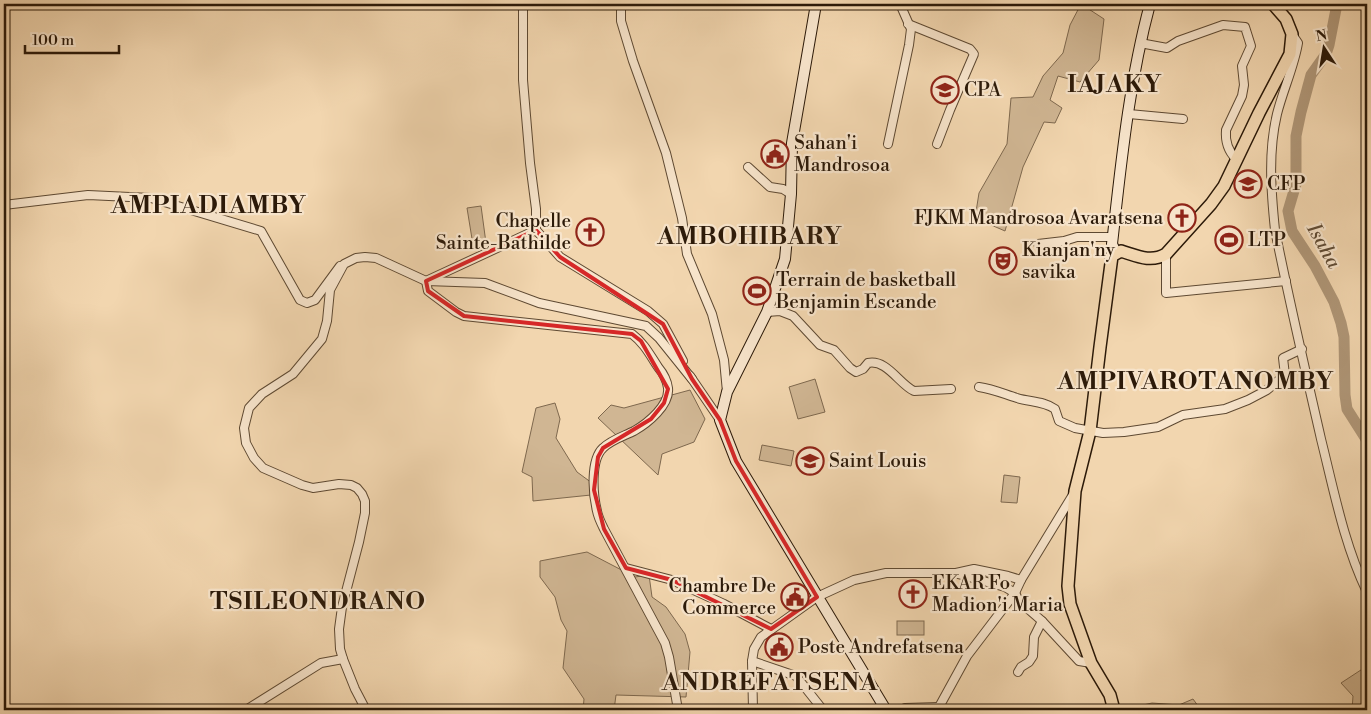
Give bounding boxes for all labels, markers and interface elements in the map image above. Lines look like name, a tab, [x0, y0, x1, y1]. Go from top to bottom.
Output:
scale bar	[25, 22, 119, 54]
north arrow	[1298, 22, 1348, 72]
text: N	[1314, 26, 1329, 46]
text: 100 m	[32, 31, 74, 50]
district label: IAJAKY	[1067, 70, 1163, 100]
school or university icon: CPA	[930, 75, 960, 105]
place label: CPA	[964, 78, 1002, 102]
place label: Sahan'i Mandrosoa	[794, 131, 890, 177]
public building icon: Sahan'i Mandrosoa	[760, 139, 790, 169]
school or university icon: CFP	[1233, 169, 1263, 199]
place label: CFP	[1267, 172, 1306, 196]
district label: AMPIADIAMBY	[110, 191, 307, 221]
church icon: FJKM Mandrosoa Avaratsena	[1167, 203, 1197, 233]
place label: FJKM Mandrosoa Avaratsena	[914, 206, 1163, 230]
place label: Chapelle Sainte-Bathilde	[436, 209, 571, 255]
church icon: Chapelle Sainte-Bathilde	[575, 217, 605, 247]
water label: Isaha	[1300, 218, 1346, 274]
district label: AMBOHIBARY	[656, 222, 843, 252]
sports icon: LTP	[1214, 225, 1244, 255]
place label: LTP	[1248, 228, 1286, 252]
place label: Kianjan'ny savika	[1022, 238, 1116, 284]
theatre icon: Kianjan'ny savika	[988, 246, 1018, 276]
place label: Terrain de basketball Benjamin Escande	[775, 268, 957, 314]
sports icon: Terrain de basketball Benjamin Escande	[742, 276, 772, 306]
district label: AMPIVAROTANOMBY	[1056, 367, 1335, 397]
school or university icon: Saint Louis	[795, 446, 825, 476]
place label: Saint Louis	[829, 449, 926, 473]
place label: EKAR Fo Madion'i Maria	[932, 571, 1063, 617]
place label: Chambre De Commerce	[669, 574, 776, 620]
church icon: EKAR Fo Madion'i Maria	[898, 579, 928, 609]
public building icon: Chambre De Commerce	[780, 582, 810, 612]
district label: TSILEONDRANO	[210, 587, 426, 617]
public building icon: Poste Andrefatsena	[764, 632, 794, 662]
place label: Poste Andrefatsena	[798, 635, 964, 659]
district label: ANDREFATSENA	[661, 668, 878, 698]

